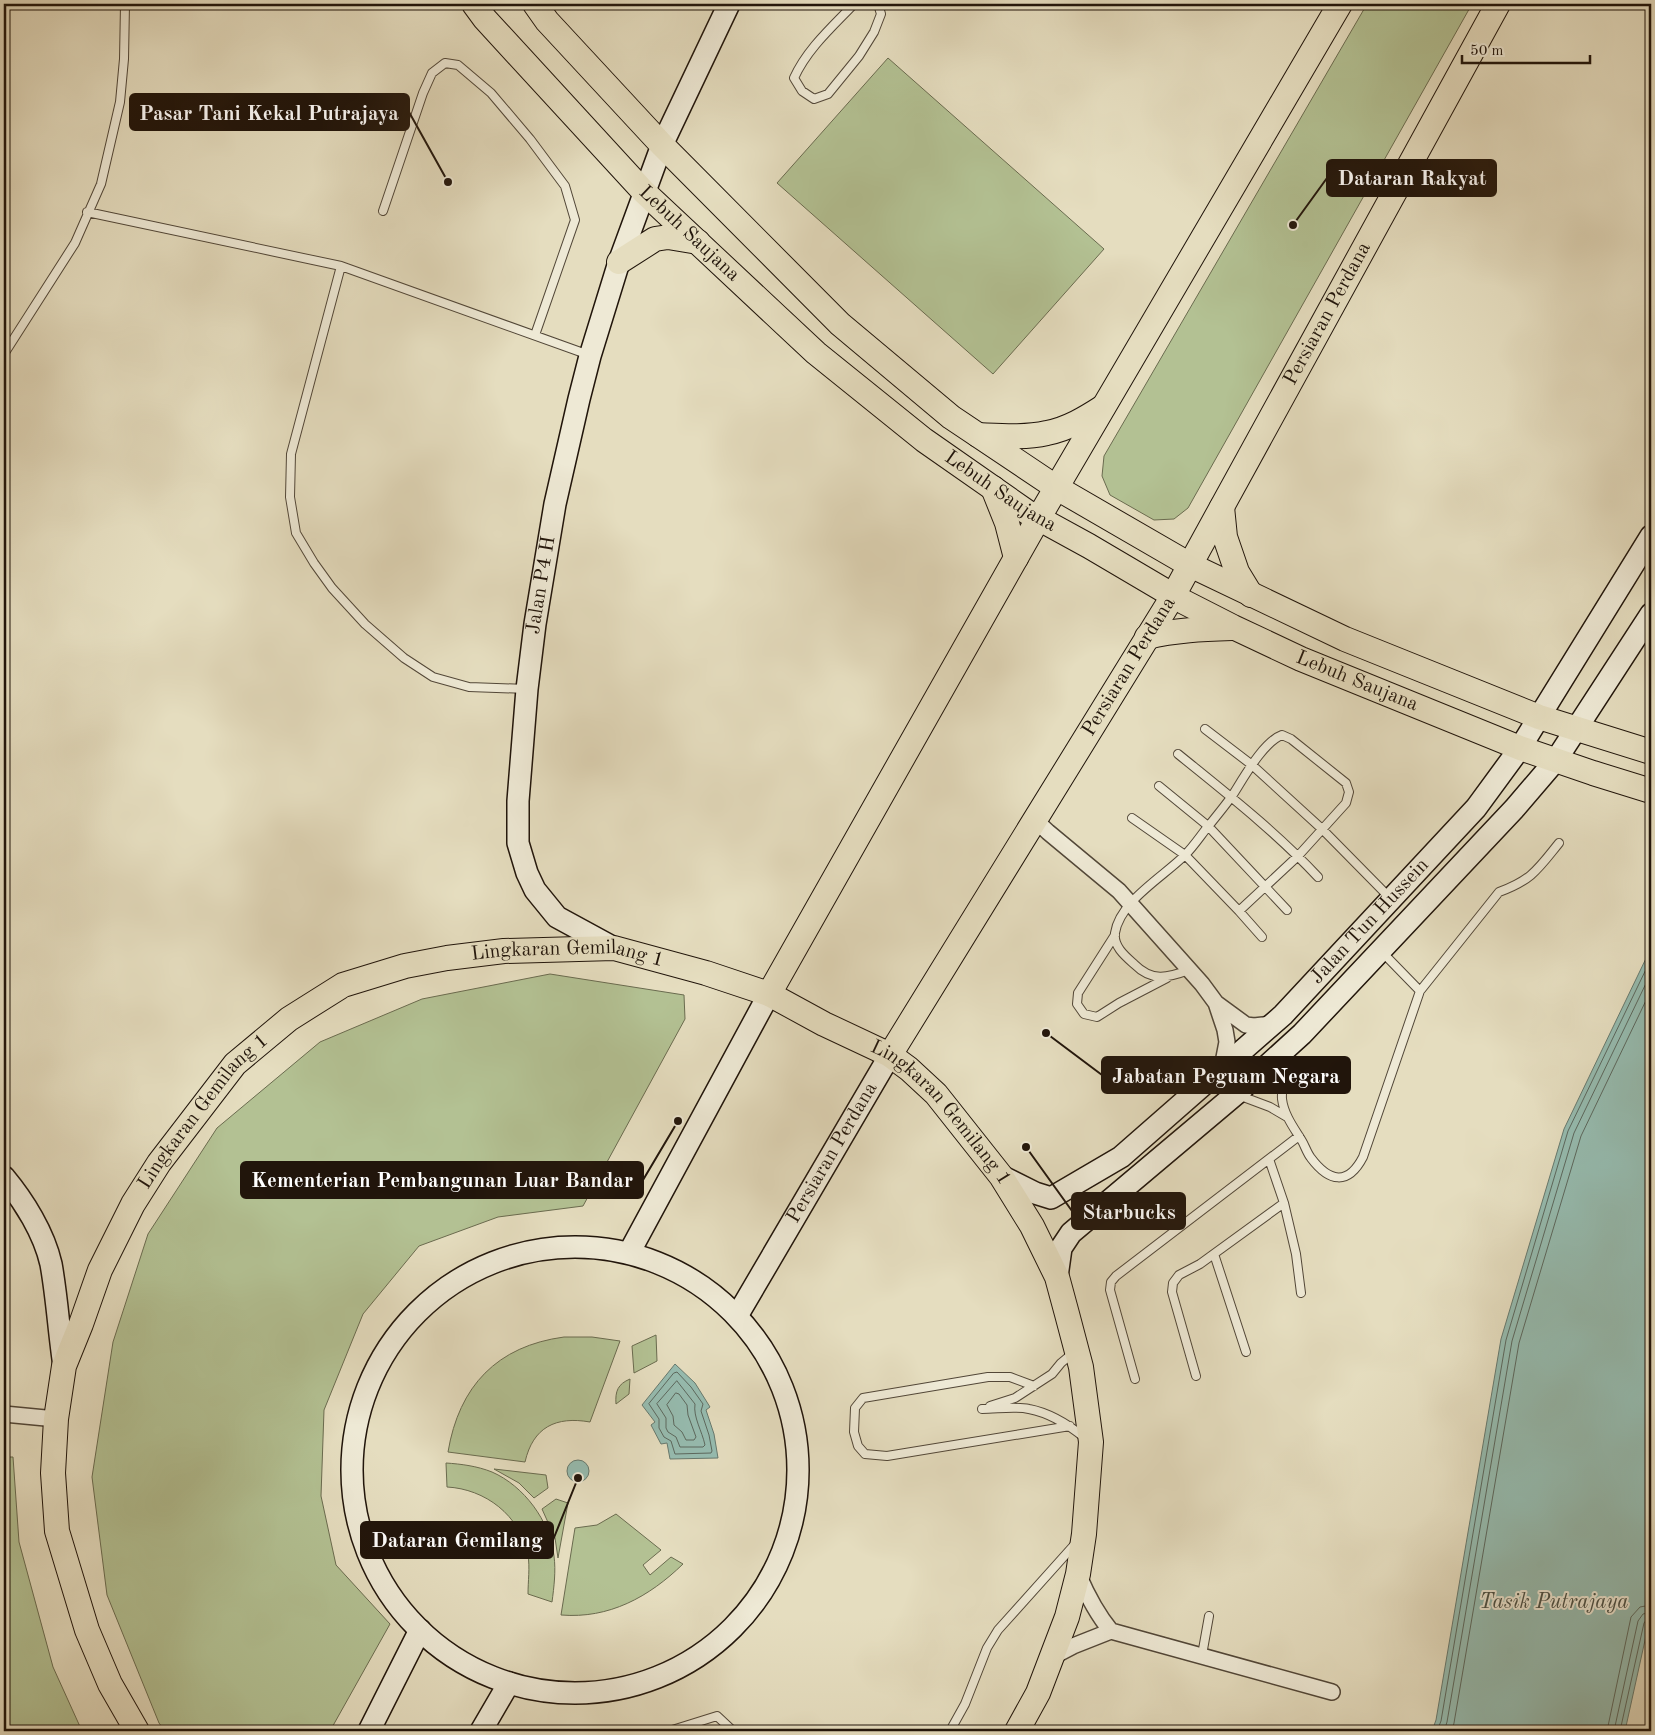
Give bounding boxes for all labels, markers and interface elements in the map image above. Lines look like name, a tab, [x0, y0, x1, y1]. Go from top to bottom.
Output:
scale bar	[1462, 32, 1590, 64]
text: 50 m	[1470, 44, 1504, 59]
callout: Pasar Tani Kekal Putrajaya	[130, 94, 409, 130]
text: Pasar Tani Kekal Putrajaya	[139, 104, 399, 125]
callout: Dataran Rakyat	[1327, 160, 1496, 196]
text: Dataran Rakyat	[1337, 169, 1487, 190]
street label: Lebuh Saujana	[635, 182, 743, 286]
street label: Persiaran Perdana	[1281, 239, 1375, 389]
street label: Lebuh Saujana	[941, 447, 1060, 536]
street label: Jalan P4 H	[524, 535, 559, 635]
street label: Persiaran Perdana	[1079, 594, 1180, 740]
street label: Lebuh Saujana	[1293, 648, 1421, 715]
street label: Jalan Tun Hussein	[1307, 855, 1433, 988]
street label: Lingkaran Gemilang 1	[470, 938, 666, 971]
street label: Lingkaran Gemilang 1	[135, 1031, 272, 1193]
street label: Lingkaran Gemilang 1	[867, 1037, 1014, 1189]
callout: Jabatan Peguam Negara	[1102, 1057, 1350, 1093]
text: Jabatan Peguam Negara	[1112, 1067, 1340, 1088]
street label: Persiaran Perdana	[784, 1079, 882, 1227]
callout: Kementerian Pembangunan Luar Bandar	[241, 1162, 643, 1198]
text: Kementerian Pembangunan Luar Bandar	[251, 1171, 633, 1192]
callout: Starbucks	[1072, 1193, 1185, 1229]
text: Starbucks	[1082, 1203, 1176, 1224]
callout: Dataran Gemilang	[361, 1522, 553, 1558]
text: Dataran Gemilang	[371, 1531, 543, 1552]
water label: Tasik Putrajaya	[1479, 1592, 1629, 1613]

